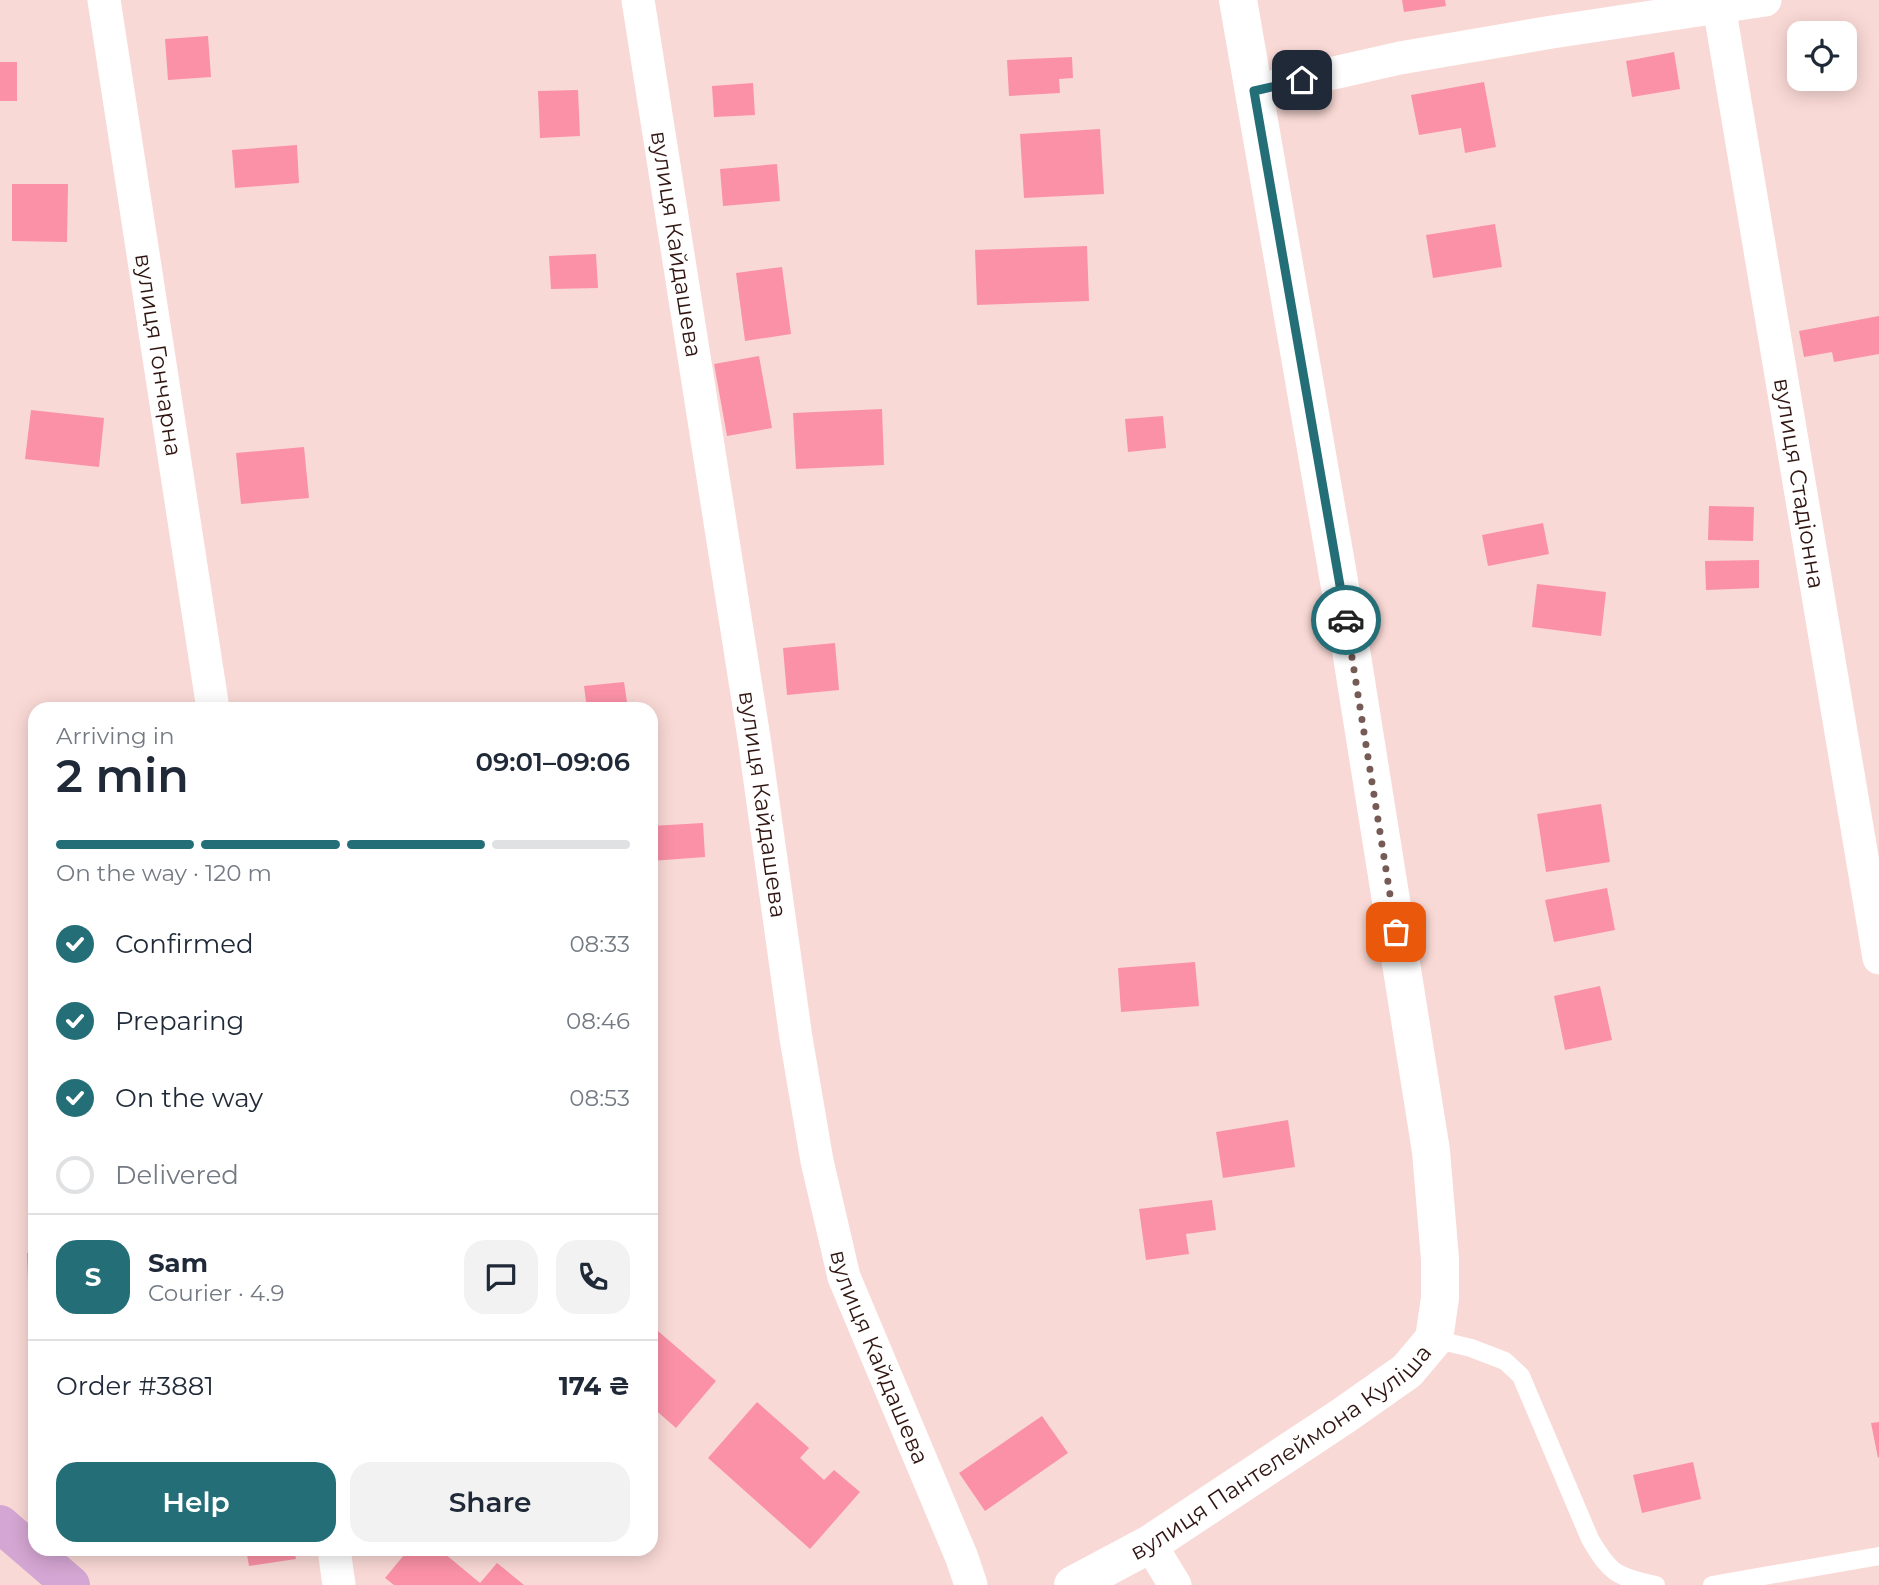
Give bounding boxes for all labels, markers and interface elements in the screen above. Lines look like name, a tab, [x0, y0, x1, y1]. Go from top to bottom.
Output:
map controls	[1787, 21, 1857, 91]
button: locate	[1787, 21, 1857, 91]
pin	[1272, 50, 1332, 110]
icon: home	[1283, 61, 1321, 99]
street label: вулиця Кайдашева	[645, 129, 708, 359]
street label: вулиця Гончарна	[129, 251, 188, 458]
street label: вулиця Стадіонна	[1768, 376, 1831, 591]
courier	[1311, 585, 1381, 655]
icon: car	[1327, 601, 1365, 639]
street label: вулиця Кайдашева	[733, 689, 793, 920]
text: Arriving in	[56, 722, 175, 750]
text: 09:01–09:06	[475, 746, 630, 778]
text: 2 min	[56, 747, 189, 804]
text: On the way · 120 m	[56, 859, 272, 887]
pin	[1366, 902, 1426, 962]
icon: bag	[1377, 913, 1415, 951]
icon: check	[56, 925, 94, 963]
text: Confirmed	[115, 928, 254, 960]
text: 08:33	[569, 930, 630, 958]
icon: check	[56, 1002, 94, 1040]
text: Preparing	[115, 1005, 244, 1037]
text: 08:46	[566, 1007, 630, 1035]
icon: check	[56, 1079, 94, 1117]
text: On the way	[115, 1082, 263, 1114]
text: 08:53	[569, 1084, 630, 1112]
text: Delivered	[115, 1159, 239, 1191]
button: chat	[464, 1240, 538, 1314]
button: phone	[556, 1240, 630, 1314]
text: Sam	[148, 1247, 208, 1279]
street label: вулиця Кайдашева	[824, 1247, 935, 1468]
text: S	[85, 1261, 101, 1293]
text: Courier · 4.9	[148, 1279, 284, 1307]
street label: вулиця Пантелеймона Куліша	[1125, 1339, 1437, 1566]
text: Order #3881	[56, 1370, 214, 1402]
text: 174 ₴	[559, 1370, 630, 1402]
button: Help	[56, 1462, 336, 1542]
button: Share	[350, 1462, 630, 1542]

